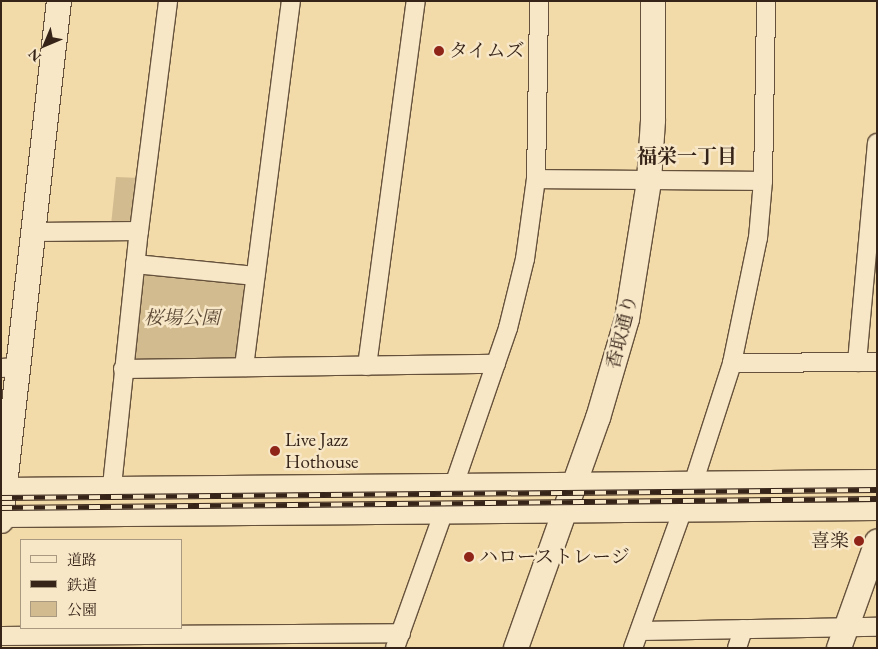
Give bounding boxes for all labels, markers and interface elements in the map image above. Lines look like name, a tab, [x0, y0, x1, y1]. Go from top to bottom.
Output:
north arrow	[20, 20, 70, 70]
place label: タイムズ	[449, 40, 525, 62]
text: N	[24, 45, 45, 66]
marker: タイムズ	[433, 45, 445, 57]
district label: 福栄一丁目	[637, 144, 737, 168]
street label: 香取通り	[602, 292, 642, 372]
park label: 桜場公園	[144, 307, 220, 329]
place label: Live Jazz Hothouse	[285, 429, 359, 473]
marker: Live Jazz Hothouse	[269, 445, 281, 457]
place label: 喜楽	[811, 530, 849, 552]
marker: 喜楽	[853, 535, 865, 547]
legend	[20, 539, 182, 629]
place label: ハローストレージ	[479, 546, 631, 568]
text: 道路	[67, 550, 97, 569]
marker: ハローストレージ	[463, 551, 475, 563]
text: 鉄道	[67, 575, 97, 594]
text: 公園	[67, 600, 97, 619]

